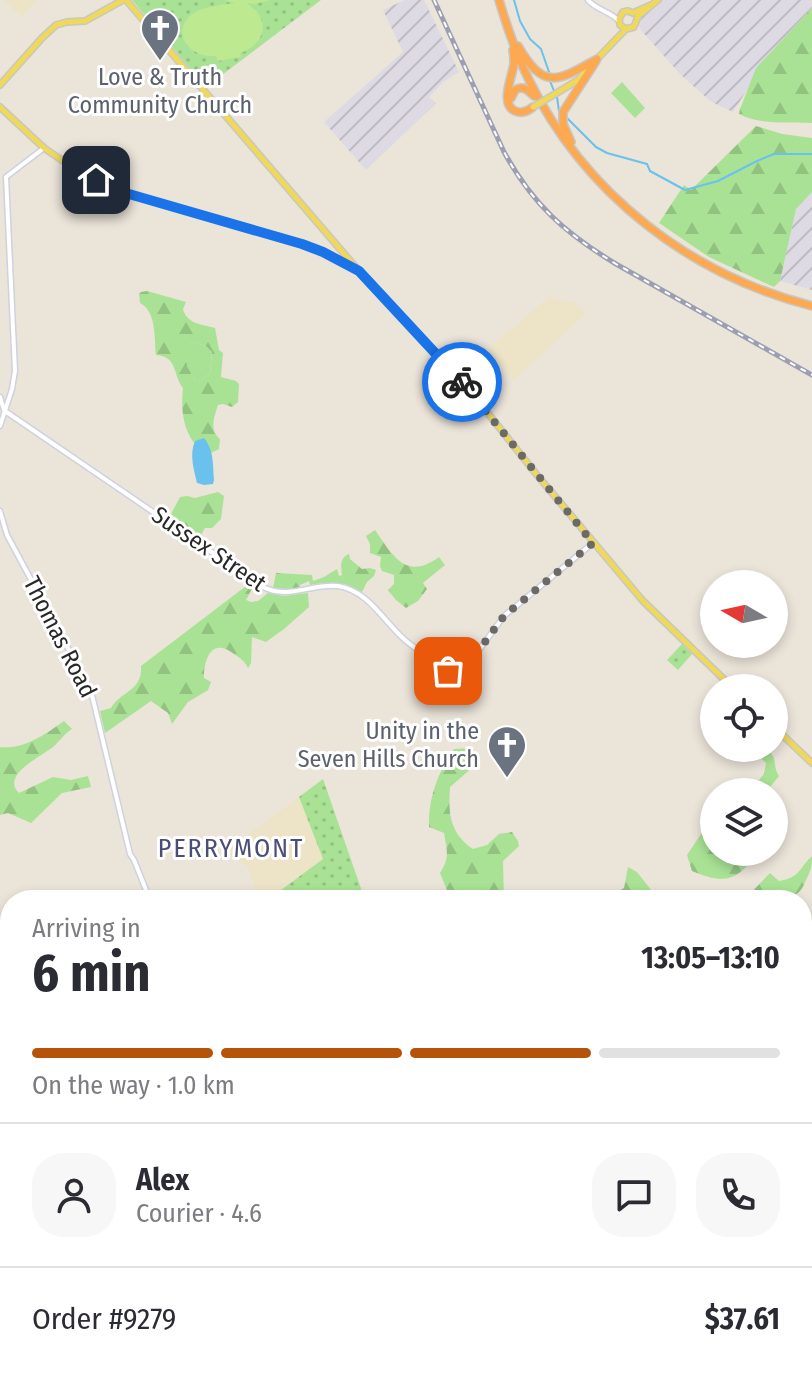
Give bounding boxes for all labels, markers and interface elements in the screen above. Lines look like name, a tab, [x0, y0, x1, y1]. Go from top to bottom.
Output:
church icon: Love & Truth Community Church	[139, 7, 181, 62]
place label: Love & Truth Community Church	[68, 63, 252, 119]
pin	[62, 146, 130, 214]
icon: home	[74, 158, 118, 202]
courier	[422, 342, 502, 422]
icon: bike	[440, 360, 484, 404]
street label: Sussex Street	[147, 501, 271, 597]
north arrow	[700, 570, 788, 658]
map controls	[700, 570, 788, 866]
street label: Thomas Road	[18, 572, 102, 702]
pin	[414, 637, 482, 705]
icon: bag	[426, 649, 470, 693]
button: locate	[700, 674, 788, 762]
place label: Unity in the Seven Hills Church	[298, 717, 479, 773]
church icon: Unity in the Seven Hills Church	[486, 724, 528, 779]
button: layers	[700, 778, 788, 866]
district label: PERRYMONT	[158, 833, 304, 864]
text: Arriving in	[32, 913, 141, 944]
text: 13:05–13:10	[641, 940, 780, 976]
text: 6 min	[32, 942, 150, 1005]
text: On the way · 1.0 km	[32, 1070, 235, 1101]
button: person	[32, 1153, 116, 1237]
button: chat	[592, 1153, 676, 1237]
button: phone	[696, 1153, 780, 1237]
text: Alex	[136, 1162, 189, 1198]
text: Courier · 4.6	[136, 1198, 262, 1229]
text: Order #9279	[32, 1301, 176, 1337]
text: $37.61	[705, 1301, 780, 1337]

